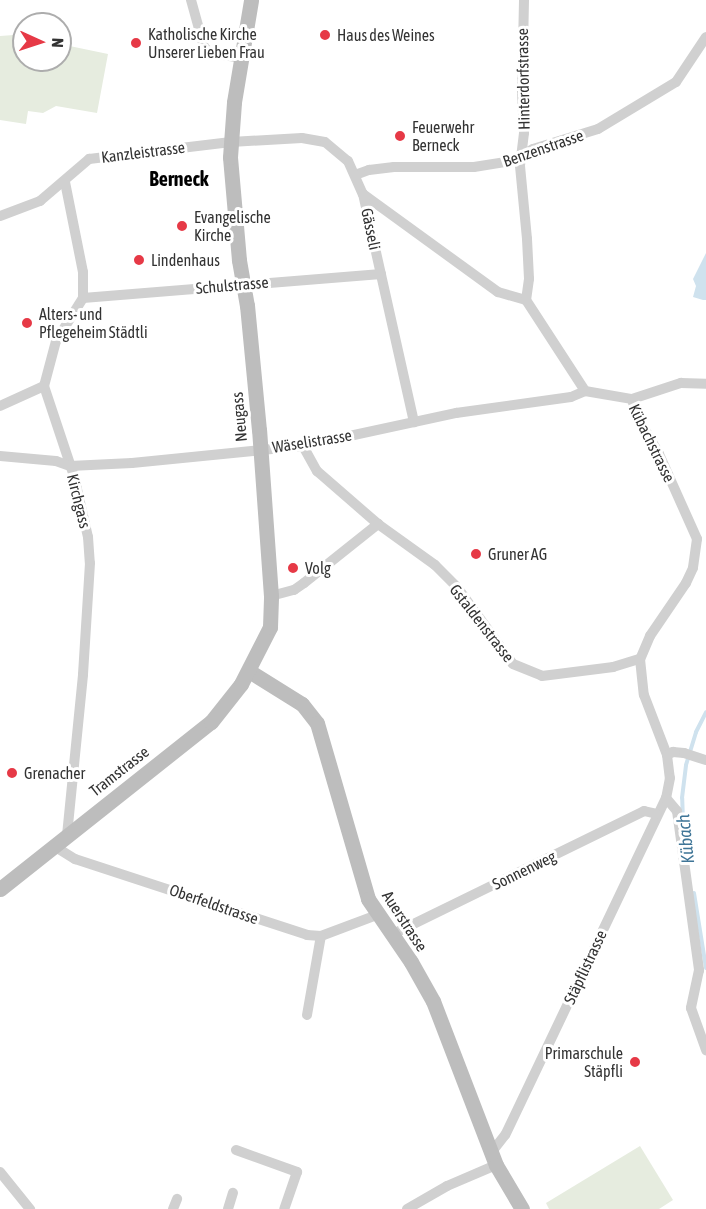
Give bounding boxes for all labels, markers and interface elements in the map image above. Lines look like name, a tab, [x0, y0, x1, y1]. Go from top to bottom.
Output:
north arrow	[12, 12, 72, 72]
place label: Katholische Kirche Unserer Lieben Frau	[148, 24, 265, 62]
place label: Haus des Weines	[337, 25, 435, 45]
marker: Haus des Weines	[318, 28, 332, 42]
street label: Hinterdorfstrasse	[513, 28, 533, 130]
marker: Katholische Kirche Unserer Lieben Frau	[129, 36, 143, 50]
text: N	[49, 38, 67, 48]
place label: Feuerwehr Berneck	[412, 117, 474, 155]
street label: Benzenstrasse	[500, 125, 586, 171]
marker: Feuerwehr Berneck	[393, 129, 407, 143]
street label: Kanzleistrasse	[100, 137, 186, 167]
district label: Berneck	[149, 166, 209, 190]
street label: Gässeli	[357, 206, 385, 252]
place label: Evangelische Kirche	[194, 207, 271, 245]
marker: Evangelische Kirche	[175, 219, 189, 233]
place label: Lindenhaus	[151, 250, 220, 270]
marker: Lindenhaus	[132, 253, 146, 267]
street label: Schulstrasse	[195, 272, 269, 298]
place label: Alters- und Pflegeheim Städtli	[39, 304, 148, 342]
marker: Alters- und Pflegeheim Städtli	[20, 316, 34, 330]
street label: Neugass	[227, 391, 251, 443]
street label: Kübachstrasse	[625, 401, 679, 485]
street label: Wäselistrasse	[271, 425, 353, 457]
street label: Kirchgass	[63, 472, 95, 530]
place label: Gruner AG	[488, 544, 547, 564]
marker: Gruner AG	[469, 547, 483, 561]
place label: Volg	[305, 558, 331, 578]
marker: Volg	[286, 561, 300, 575]
street label: Gstaldenstrasse	[446, 580, 518, 666]
street label: Tramstrasse	[85, 742, 153, 800]
place label: Grenacher	[24, 763, 85, 783]
marker: Grenacher	[5, 766, 19, 780]
water label: Kübach	[673, 813, 699, 865]
street label: Sonnenweg	[489, 846, 559, 894]
street label: Oberfeldstrasse	[167, 880, 261, 928]
street label: Auerstrasse	[378, 887, 432, 955]
street label: Stäpflistrasse	[560, 927, 610, 1007]
place label: Primarschule Stäpfli	[545, 1043, 623, 1081]
marker: Primarschule Stäpfli	[628, 1055, 642, 1069]

